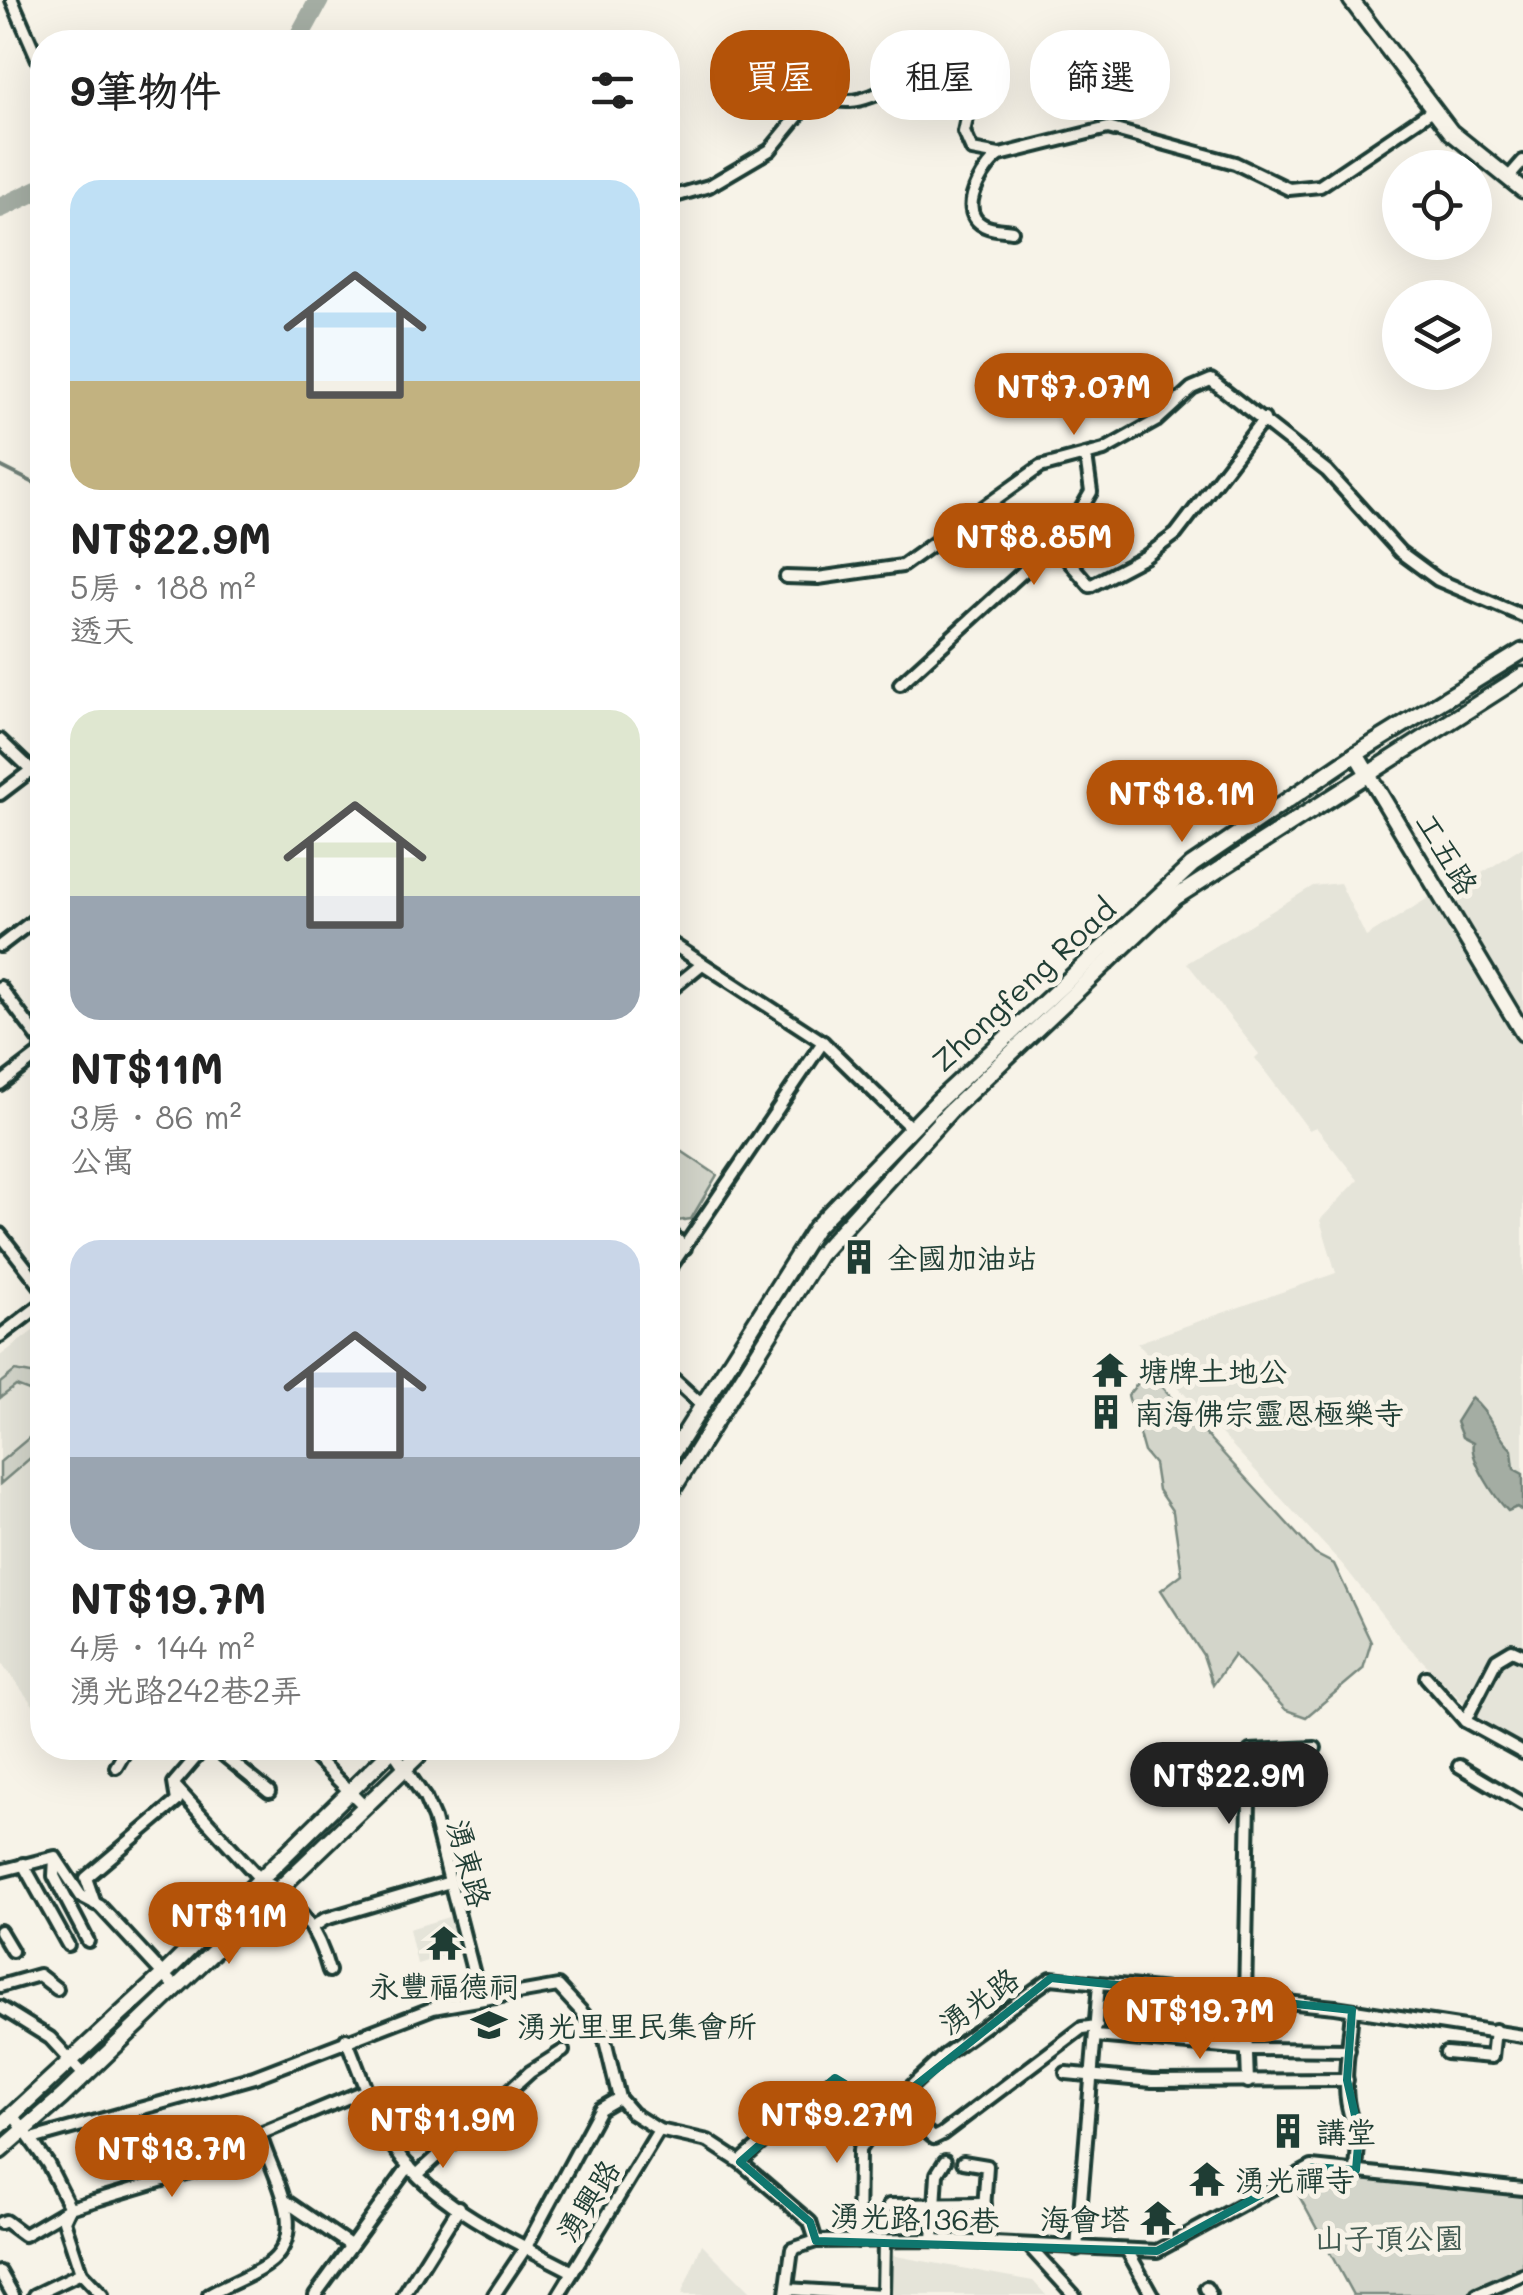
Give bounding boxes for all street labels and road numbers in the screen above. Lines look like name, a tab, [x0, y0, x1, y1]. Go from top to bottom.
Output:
street label: 工五路	[1408, 804, 1488, 902]
street label: Zhongfeng Road	[923, 888, 1123, 1080]
street label: 湧東路	[439, 1814, 501, 1912]
street label: 湧光路	[930, 1957, 1026, 2043]
street label: 湧興路	[546, 2151, 628, 2249]
street label: 湧光路136巷	[830, 2194, 1000, 2240]

